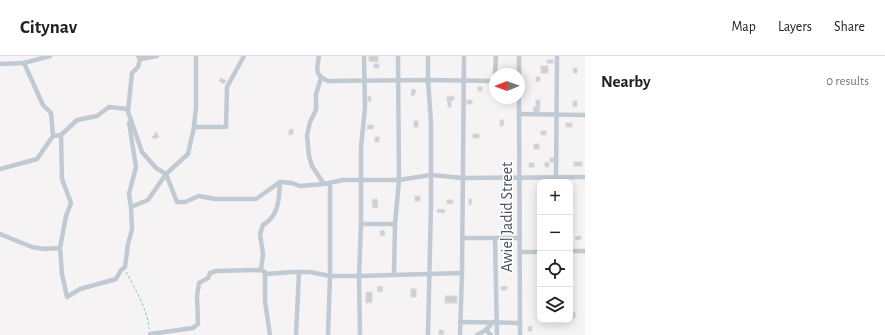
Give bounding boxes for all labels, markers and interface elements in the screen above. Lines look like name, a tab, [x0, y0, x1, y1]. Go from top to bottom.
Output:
text: Citynav	[20, 18, 77, 37]
text: Map	[731, 20, 756, 34]
text: Layers	[778, 20, 812, 34]
text: Share	[834, 20, 865, 34]
north arrow	[489, 68, 525, 104]
text: Nearby	[601, 73, 651, 90]
text: 0 results	[826, 75, 869, 88]
street label: Awiel Jadid Street	[499, 162, 515, 272]
map controls	[537, 179, 573, 323]
button: +	[537, 179, 573, 215]
button: −	[537, 215, 573, 251]
button: locate	[537, 251, 573, 287]
button: layers	[537, 287, 573, 323]

